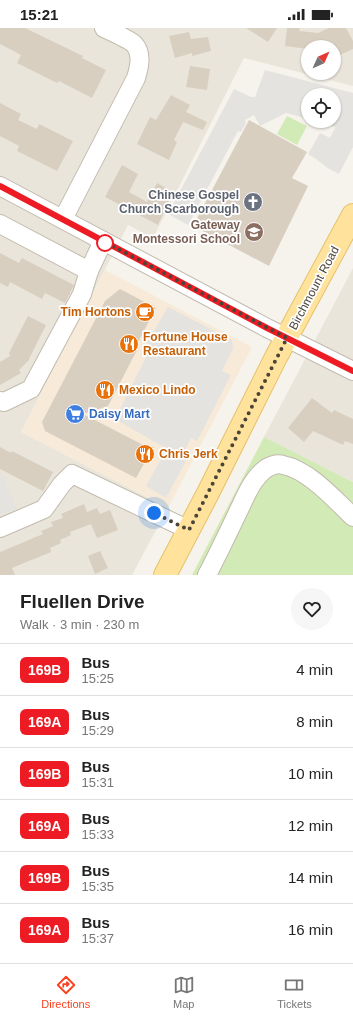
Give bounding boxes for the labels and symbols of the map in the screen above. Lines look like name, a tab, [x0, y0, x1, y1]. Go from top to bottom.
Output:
north arrow	[301, 40, 341, 80]
place label: Chinese Gospel Church Scarborough	[119, 188, 239, 216]
church icon: Chinese Gospel Church Scarborough	[242, 191, 264, 213]
place label: Gateway Montessori School	[133, 218, 240, 246]
school or university icon: Gateway Montessori School	[243, 221, 265, 243]
unlabelled marker	[96, 234, 114, 252]
street label: Birchmount Road	[286, 244, 342, 332]
cafe icon: Tim Hortons	[134, 301, 156, 323]
place label: Tim Hortons	[61, 305, 131, 319]
place label: Fortune House Restaurant	[143, 330, 228, 358]
restaurant icon: Fortune House Restaurant	[118, 333, 140, 355]
restaurant icon: Mexico Lindo	[94, 379, 116, 401]
place label: Mexico Lindo	[119, 383, 196, 397]
supermarket icon: Daisy Mart	[64, 403, 86, 425]
place label: Daisy Mart	[89, 407, 150, 421]
restaurant icon: Chris Jerk	[134, 443, 156, 465]
place label: Chris Jerk	[159, 447, 218, 461]
your location	[144, 503, 164, 523]

